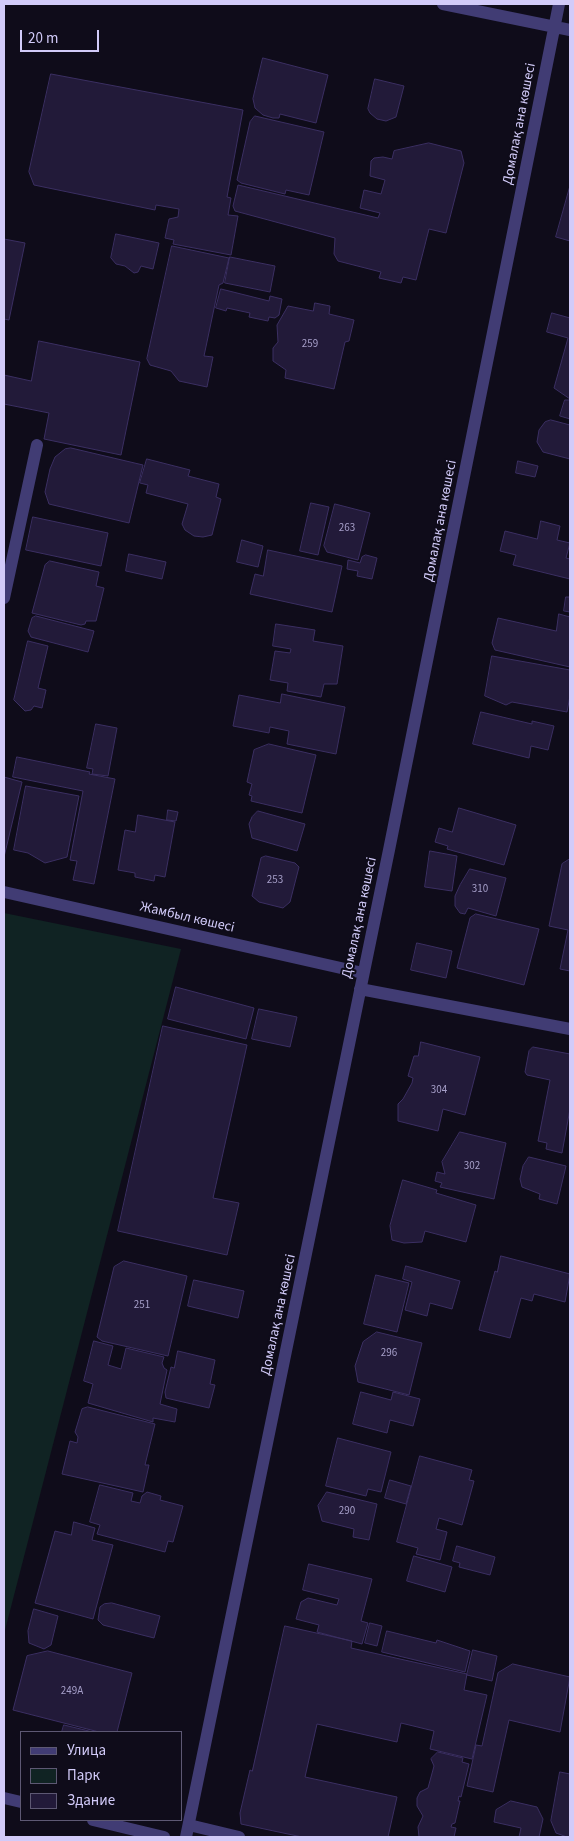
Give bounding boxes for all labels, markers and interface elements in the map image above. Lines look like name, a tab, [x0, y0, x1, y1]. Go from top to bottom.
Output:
scale bar	[22, 20, 101, 52]
text: 20 m	[28, 28, 58, 49]
street label: Домалақ ана көшесі	[500, 62, 540, 186]
house number: 259	[302, 338, 318, 352]
street label: Домалақ ана көшесі	[421, 459, 461, 583]
house number: 263	[339, 522, 355, 536]
street label: Домалақ ана көшесі	[339, 856, 381, 980]
house number: 253	[267, 874, 283, 888]
house number: 310	[472, 883, 488, 897]
street label: Жамбыл көшесі	[138, 899, 236, 937]
house number: 304	[431, 1084, 447, 1098]
house number: 302	[464, 1160, 480, 1174]
street label: Домалақ ана көшесі	[258, 1253, 300, 1377]
house number: 251	[134, 1299, 150, 1313]
house number: 296	[381, 1347, 397, 1361]
house number: 290	[339, 1505, 355, 1519]
house number: 249А	[61, 1685, 83, 1699]
legend	[20, 1731, 182, 1821]
text: Улица	[67, 1740, 106, 1761]
text: Парк	[67, 1765, 100, 1786]
text: Здание	[67, 1790, 115, 1811]

